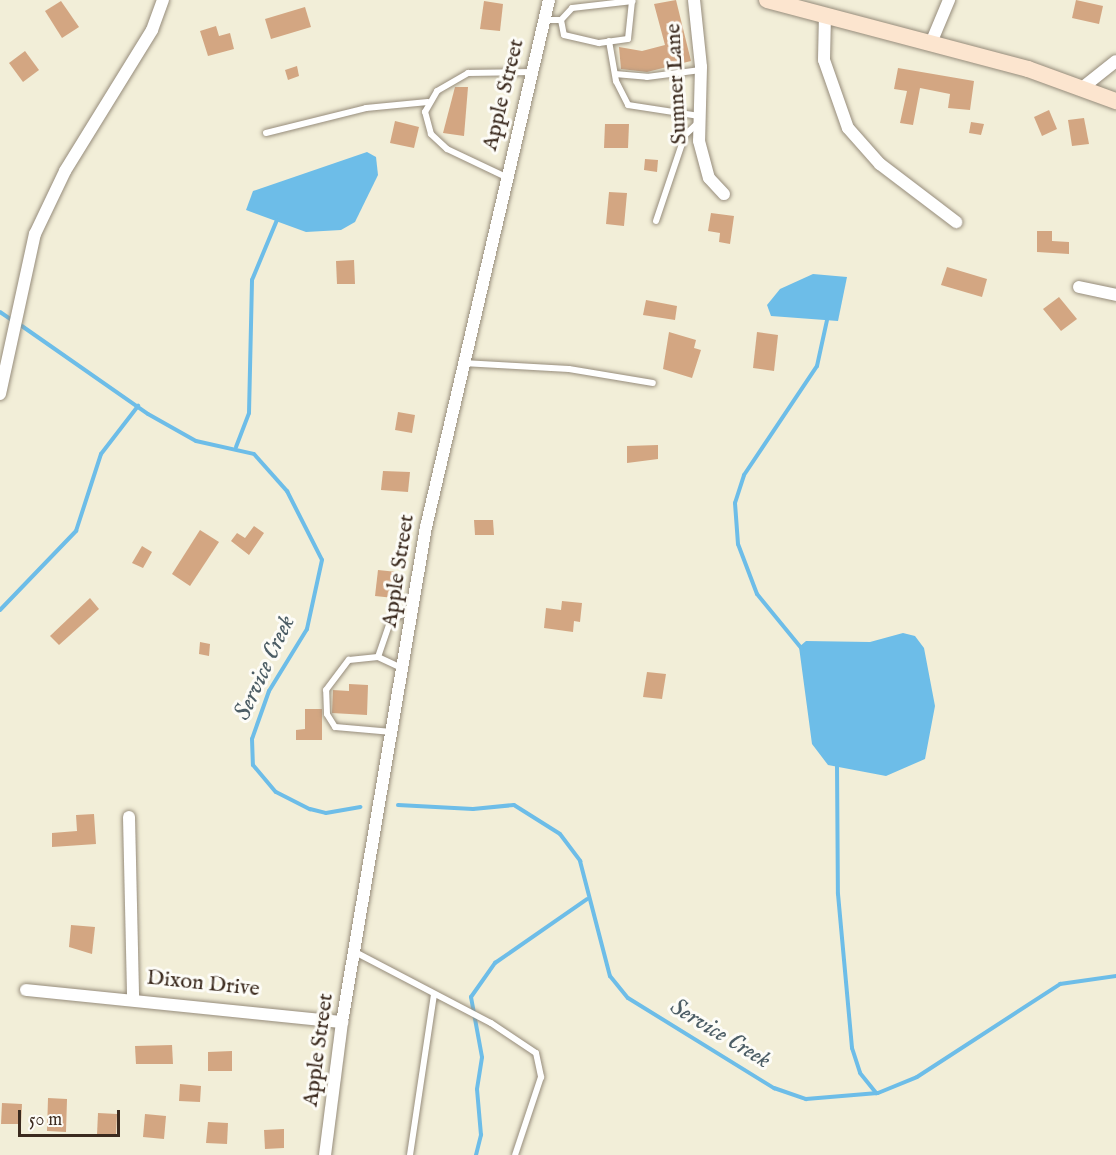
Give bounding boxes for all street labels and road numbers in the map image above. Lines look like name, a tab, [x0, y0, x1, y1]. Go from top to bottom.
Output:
street label: Sumner Lane	[661, 23, 693, 145]
street label: Apple Street	[477, 36, 531, 154]
street label: Apple Street	[377, 513, 421, 629]
street label: Dixon Drive	[145, 965, 261, 1003]
street label: Apple Street	[298, 992, 340, 1108]

